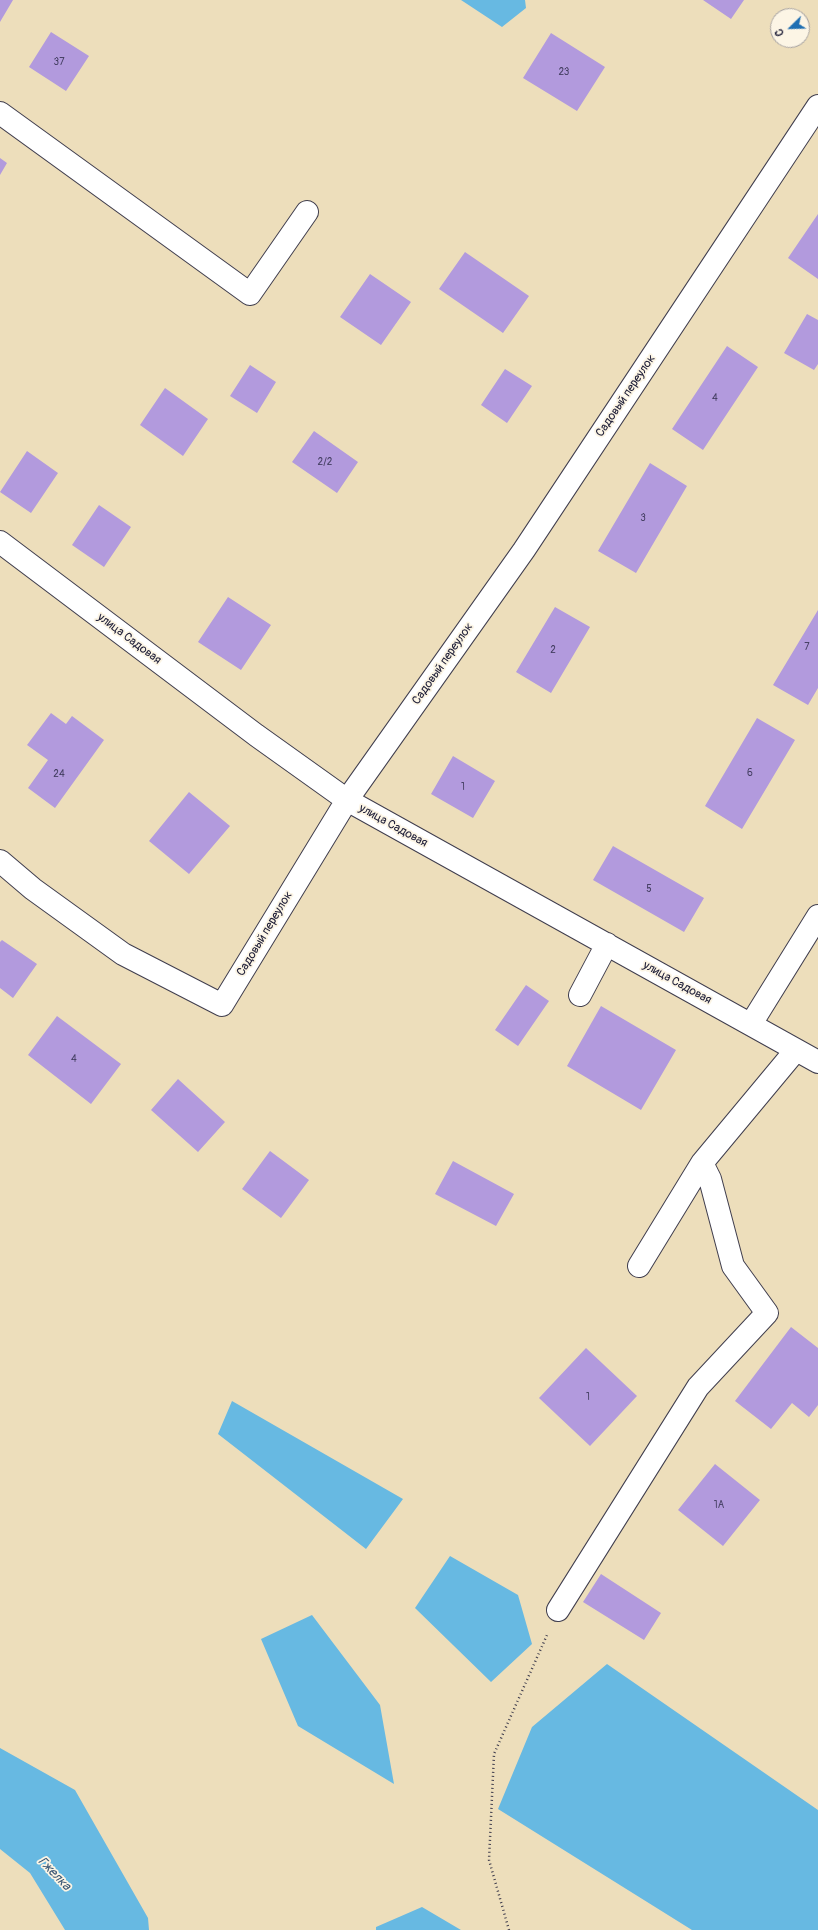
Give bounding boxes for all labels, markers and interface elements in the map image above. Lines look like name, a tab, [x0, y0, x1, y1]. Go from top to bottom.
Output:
north arrow	[770, 8, 810, 48]
text: С	[772, 27, 787, 38]
house number: 37	[54, 56, 64, 68]
house number: 23	[559, 66, 569, 78]
street label: Садовый переулок	[593, 352, 659, 440]
house number: 4	[712, 392, 718, 404]
house number: 2/2	[318, 456, 332, 468]
house number: 3	[640, 512, 646, 524]
street label: улица Садовая	[94, 610, 164, 668]
street label: Садовый переулок	[409, 620, 477, 708]
house number: 7	[804, 641, 810, 653]
house number: 2	[550, 644, 556, 656]
house number: 6	[747, 767, 753, 779]
house number: 24	[53, 768, 65, 780]
house number: 1	[461, 781, 465, 793]
street label: улица Садовая	[356, 801, 430, 851]
house number: 5	[646, 883, 652, 895]
street label: Садовый переулок	[234, 889, 296, 979]
street label: улица Садовая	[640, 958, 714, 1008]
house number: 4	[71, 1053, 77, 1065]
house number: 1	[586, 1391, 590, 1403]
house number: 1А	[714, 1499, 724, 1511]
water label: Гжелка	[34, 1854, 74, 1894]

